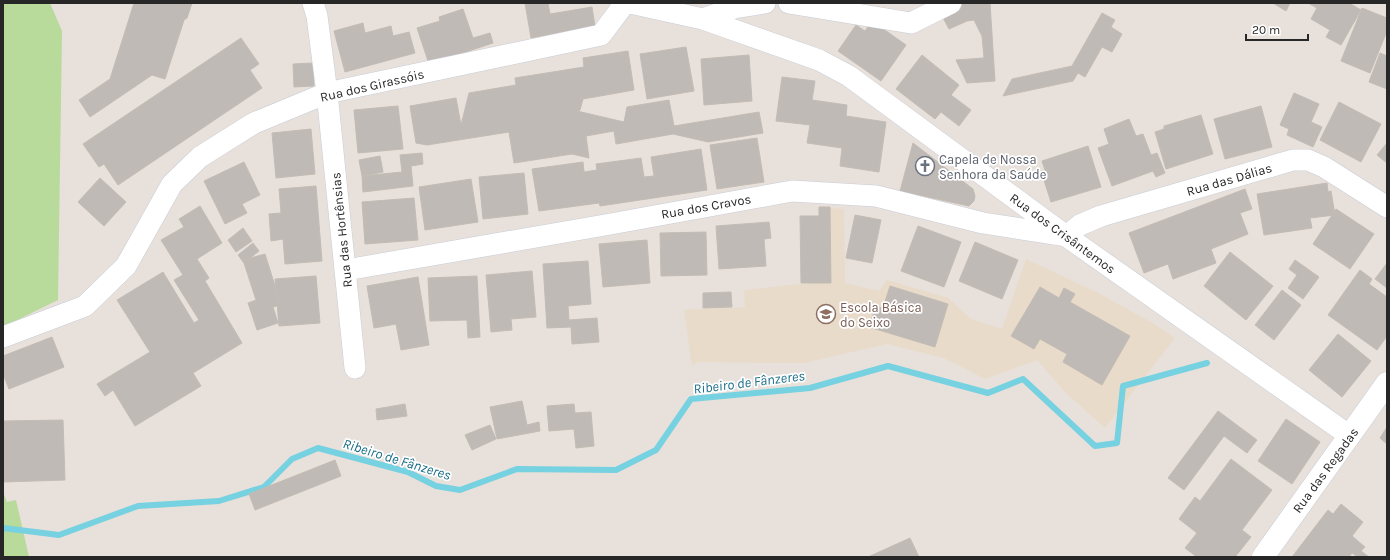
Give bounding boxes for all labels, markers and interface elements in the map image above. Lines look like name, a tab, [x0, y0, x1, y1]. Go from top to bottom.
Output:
scale bar	[1246, 16, 1308, 42]
text: 20 m	[1252, 23, 1280, 37]
street label: Rua dos Girassóis	[319, 66, 426, 105]
place label: Capela de Nossa Senhora da Saúde	[939, 152, 1047, 182]
church icon: Capela de Nossa Senhora da Saúde	[914, 155, 936, 177]
street label: Rua das Dálias	[1185, 160, 1274, 199]
street label: Rua das Hortênsias	[328, 172, 355, 288]
street label: Rua dos Crisântemos	[1007, 190, 1119, 277]
street label: Rua dos Cravos	[660, 191, 752, 222]
place label: Escola Básica do Seixo	[840, 300, 922, 330]
school or university icon: Escola Básica do Seixo	[815, 303, 837, 325]
water label: Ribeiro de Fânzeres	[692, 367, 806, 398]
street label: Rua das Regadas	[1289, 425, 1361, 516]
water label: Ribeiro de Fânzeres	[341, 435, 453, 484]

